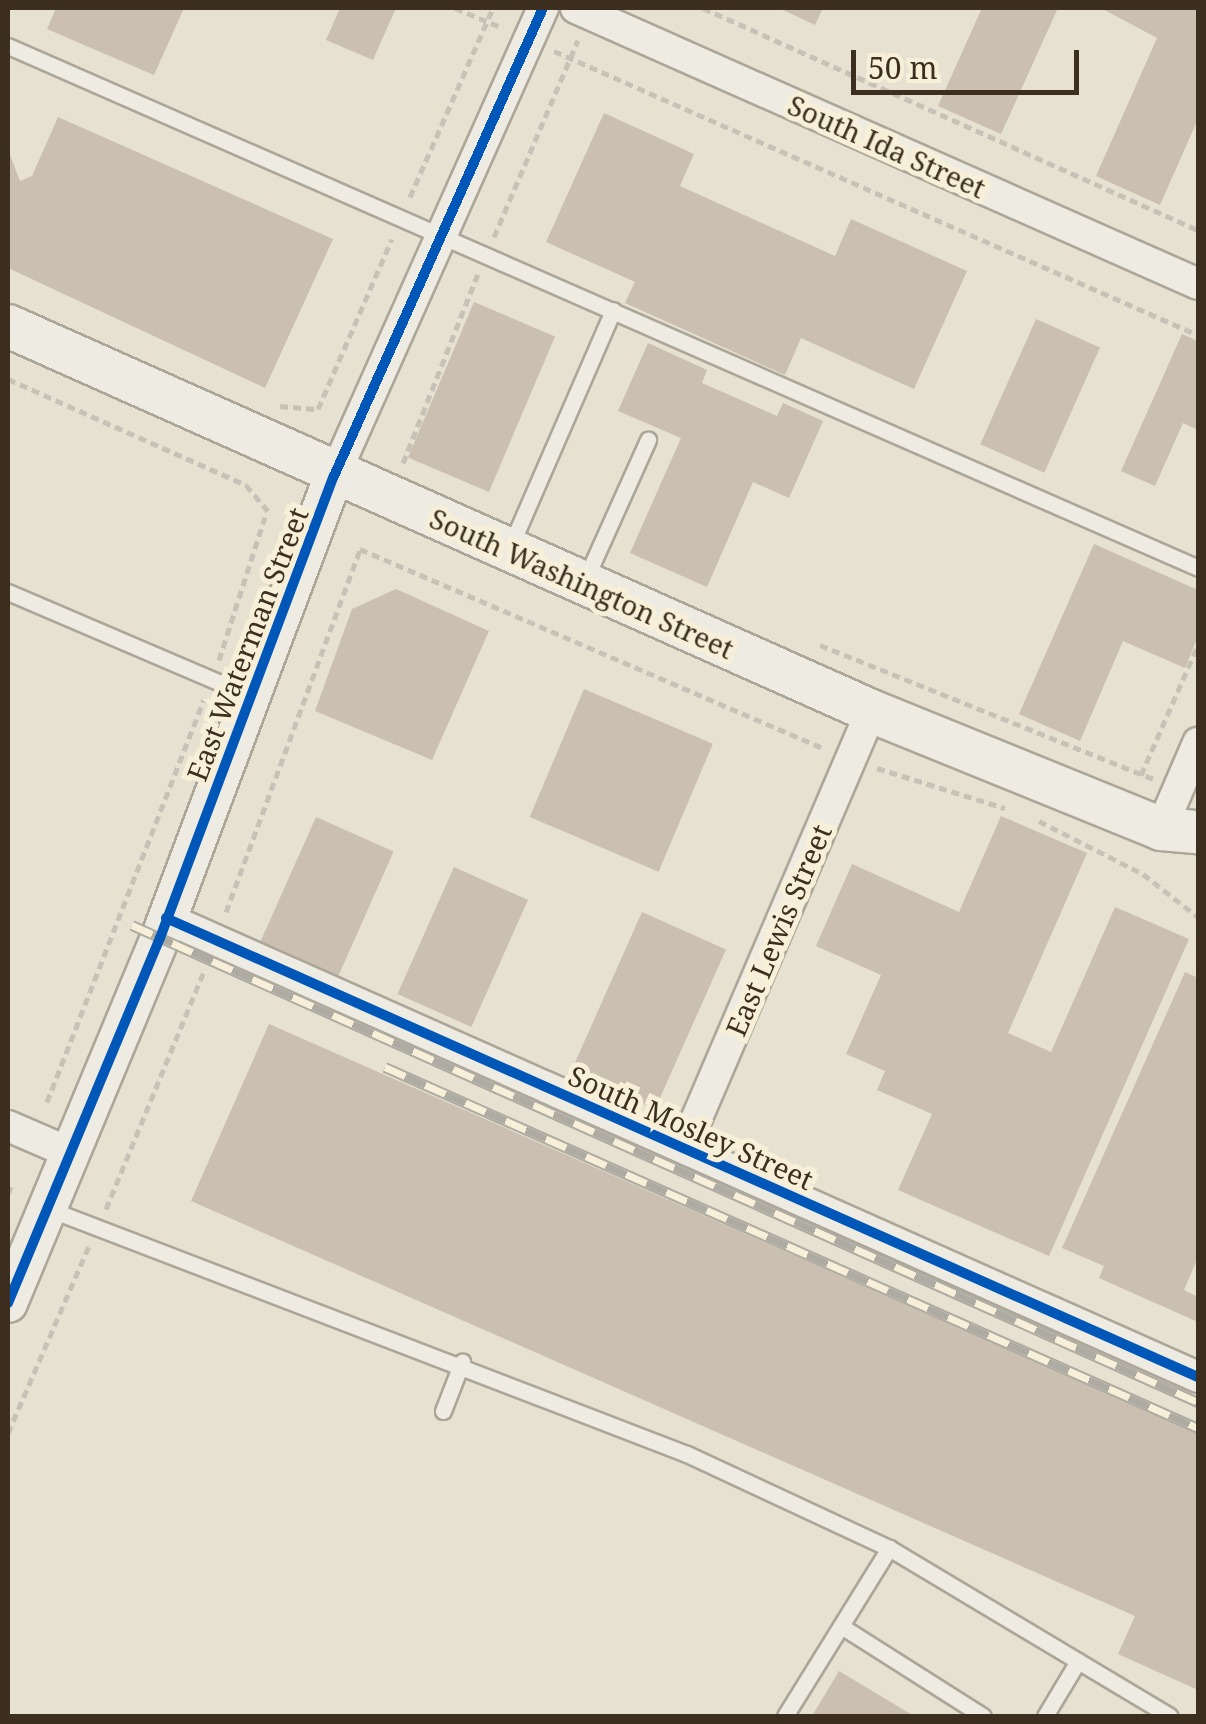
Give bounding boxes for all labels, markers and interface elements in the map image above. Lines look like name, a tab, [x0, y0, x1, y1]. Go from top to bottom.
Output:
scale bar	[856, 30, 1084, 92]
text: 50 m	[868, 47, 938, 88]
street label: South Ida Street	[783, 87, 991, 205]
street label: South Washington Street	[425, 501, 739, 665]
street label: East Waterman Street	[179, 503, 315, 785]
street label: East Lewis Street	[718, 819, 838, 1041]
street label: South Mosley Street	[564, 1058, 818, 1196]

